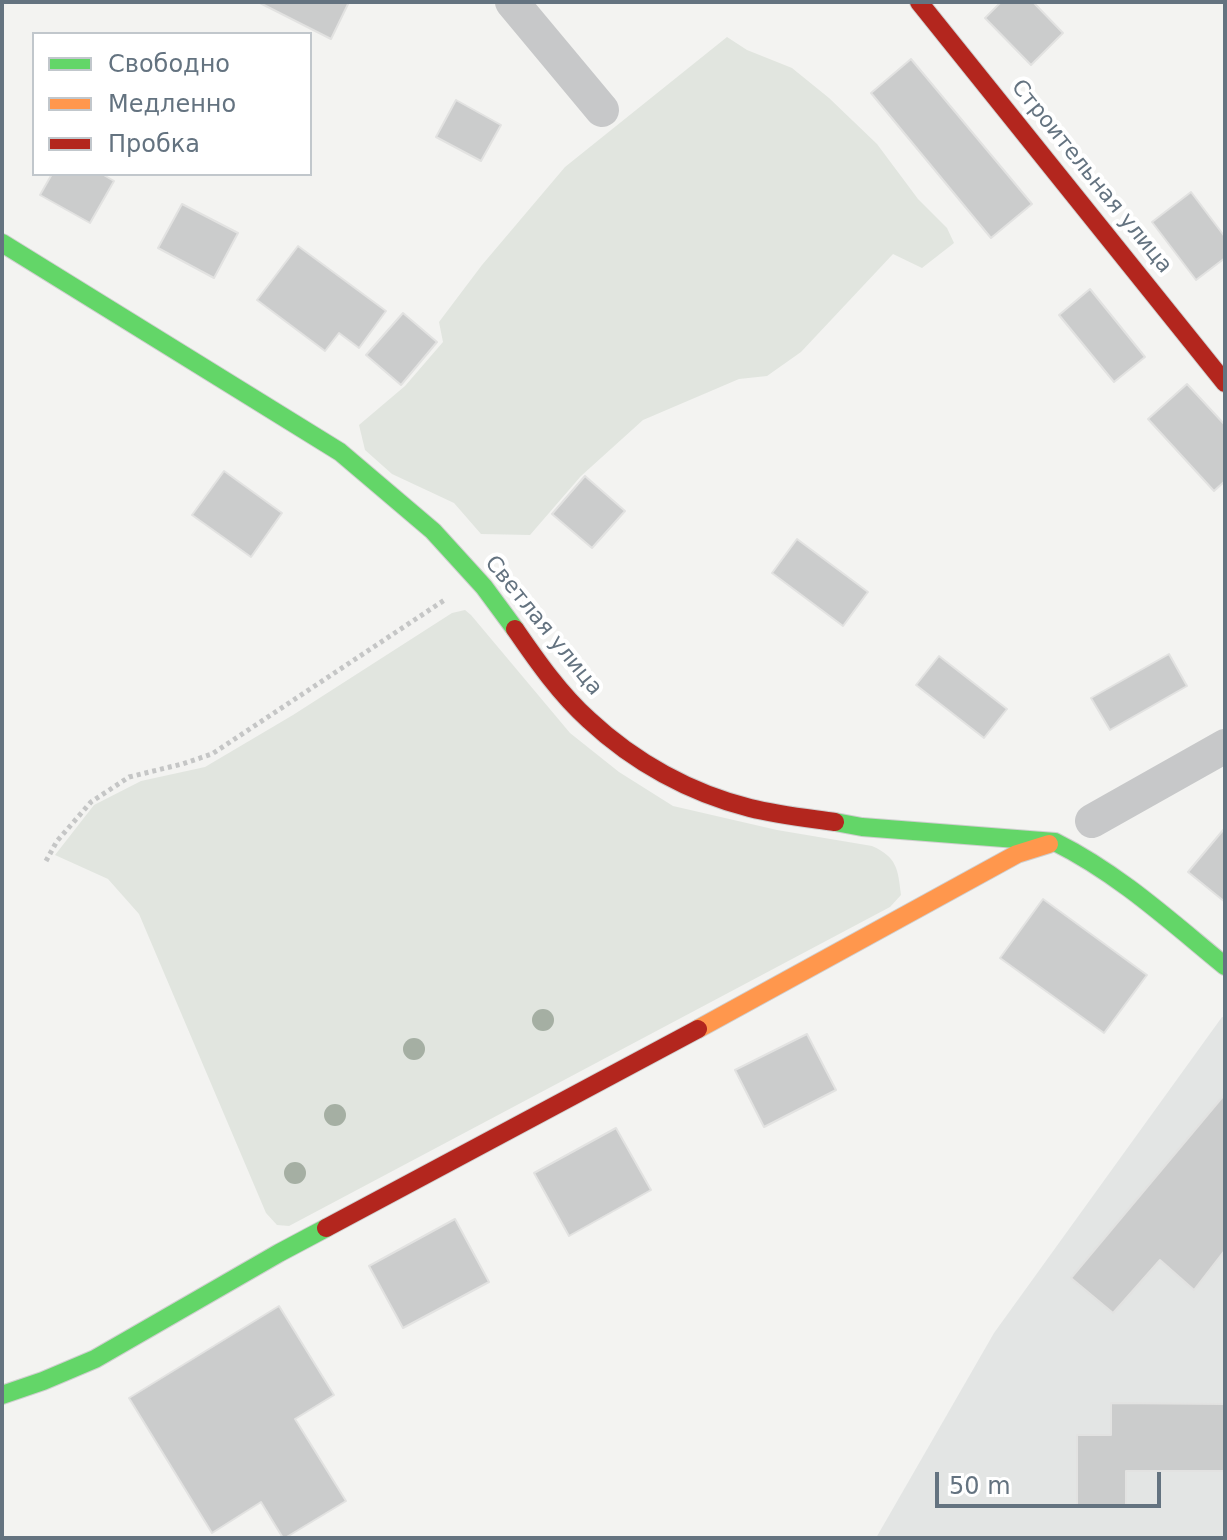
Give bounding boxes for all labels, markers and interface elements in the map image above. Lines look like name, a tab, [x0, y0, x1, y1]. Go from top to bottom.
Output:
legend	[32, 32, 312, 176]
text: Свободно	[108, 50, 230, 78]
street label: Строительная улица	[1005, 75, 1177, 279]
text: Медленно	[108, 90, 236, 118]
text: Пробка	[108, 130, 200, 158]
street label: Светлая улица	[479, 551, 607, 701]
scale bar	[939, 1456, 1165, 1506]
text: 50 m	[949, 1472, 1011, 1500]

